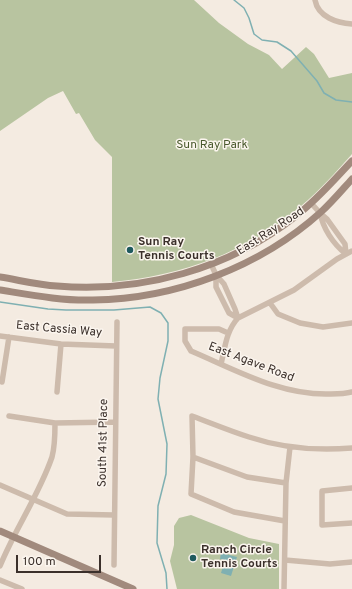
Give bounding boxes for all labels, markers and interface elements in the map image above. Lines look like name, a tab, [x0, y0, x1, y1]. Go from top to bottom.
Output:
park label: Sun Ray Park	[176, 139, 248, 153]
street label: East Ray Road	[235, 205, 307, 259]
place label: Sun Ray Tennis Courts	[138, 236, 215, 264]
marker: Sun Ray Tennis Courts	[125, 245, 135, 255]
street label: East Cassia Way	[15, 319, 103, 341]
street label: East Agave Road	[206, 340, 296, 386]
street label: South 41st Place	[96, 399, 112, 487]
place label: Ranch Circle Tennis Courts	[201, 544, 278, 572]
scale bar	[18, 547, 103, 573]
marker: Ranch Circle Tennis Courts	[188, 553, 198, 563]
text: 100 m	[23, 554, 56, 570]

